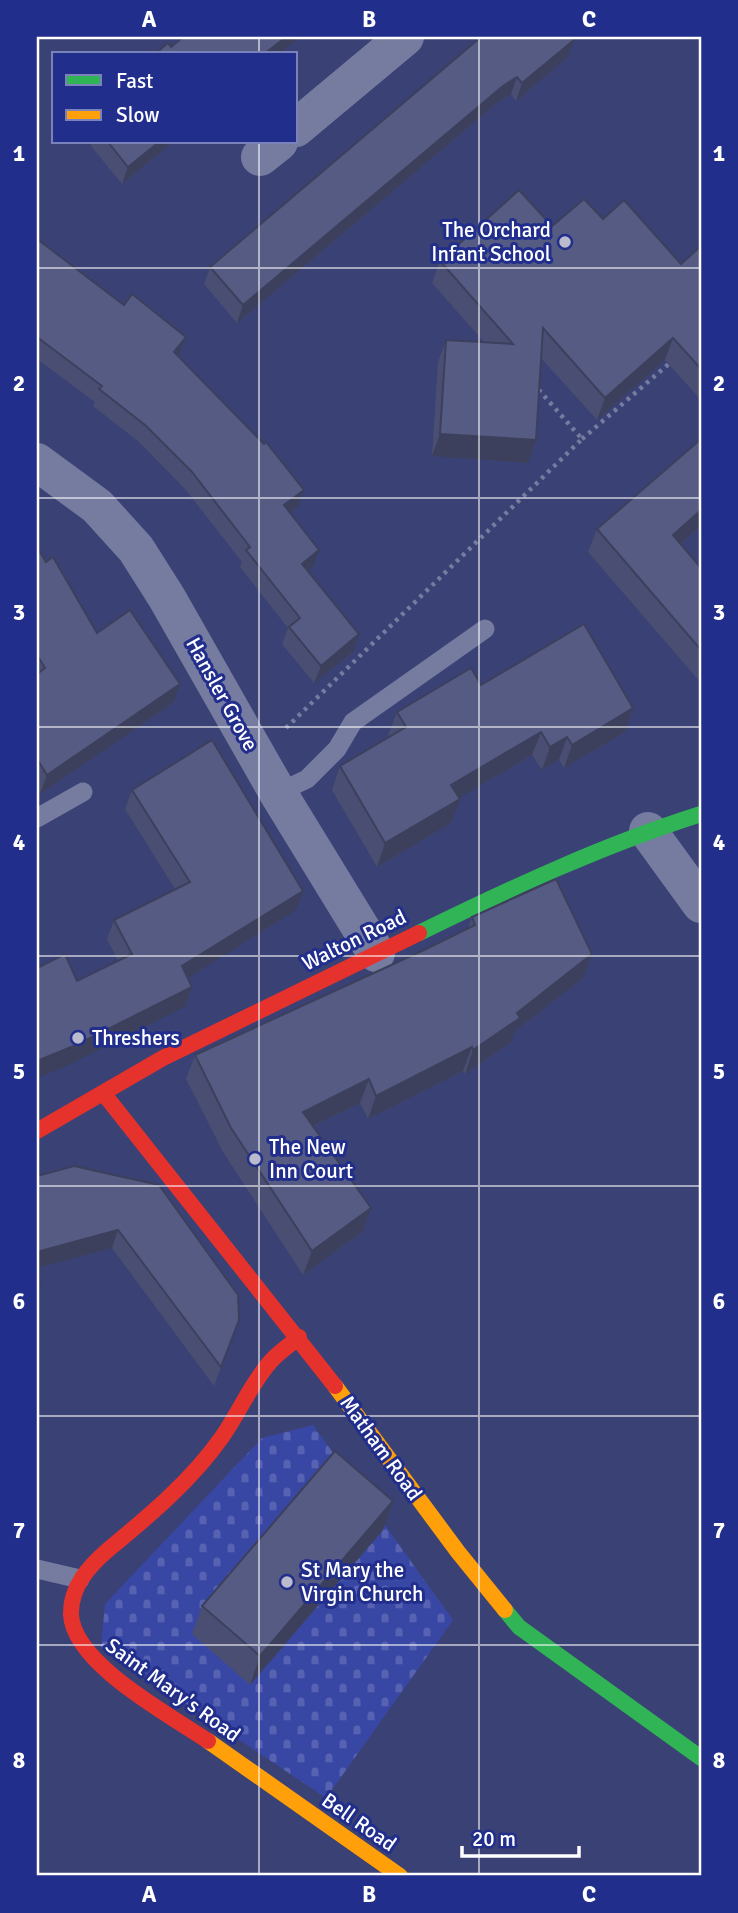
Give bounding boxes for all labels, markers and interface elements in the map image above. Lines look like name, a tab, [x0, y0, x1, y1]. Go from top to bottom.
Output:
text: A	[142, 5, 157, 34]
text: B	[362, 5, 376, 34]
text: C	[582, 5, 596, 34]
legend	[52, 52, 298, 144]
text: Fast	[116, 68, 153, 94]
text: Slow	[116, 102, 160, 128]
text: 1	[13, 139, 25, 168]
text: 1	[713, 139, 725, 168]
place label: The Orchard Infant School	[431, 217, 551, 267]
marker: The Orchard Infant School	[557, 234, 573, 250]
text: 2	[13, 369, 25, 398]
text: 2	[713, 369, 725, 398]
text: 3	[13, 598, 25, 627]
text: 3	[713, 598, 725, 627]
street label: Hansler Grove	[180, 633, 264, 755]
text: 4	[13, 828, 25, 857]
text: 4	[713, 828, 725, 857]
street label: Walton Road	[298, 904, 410, 976]
place label: Threshers	[92, 1025, 180, 1051]
marker: Threshers	[70, 1030, 86, 1046]
text: 5	[13, 1057, 25, 1086]
text: 5	[713, 1057, 725, 1086]
place label: The New Inn Court	[269, 1134, 353, 1184]
marker: The New Inn Court	[247, 1151, 263, 1167]
text: 6	[13, 1287, 25, 1316]
text: 6	[713, 1287, 725, 1316]
street label: Matham Road	[334, 1391, 428, 1505]
text: 7	[13, 1516, 25, 1545]
text: 7	[713, 1516, 725, 1545]
place label: St Mary the Virgin Church	[301, 1557, 423, 1607]
marker: St Mary the Virgin Church	[279, 1574, 295, 1590]
street label: Saint Mary's Road	[101, 1632, 245, 1748]
text: 8	[13, 1746, 25, 1775]
text: 8	[713, 1746, 725, 1775]
street label: Bell Road	[317, 1787, 401, 1857]
scale bar	[462, 1815, 579, 1859]
text: 20 m	[472, 1826, 516, 1852]
text: A	[142, 1880, 157, 1909]
text: B	[362, 1880, 376, 1909]
text: C	[582, 1880, 596, 1909]

